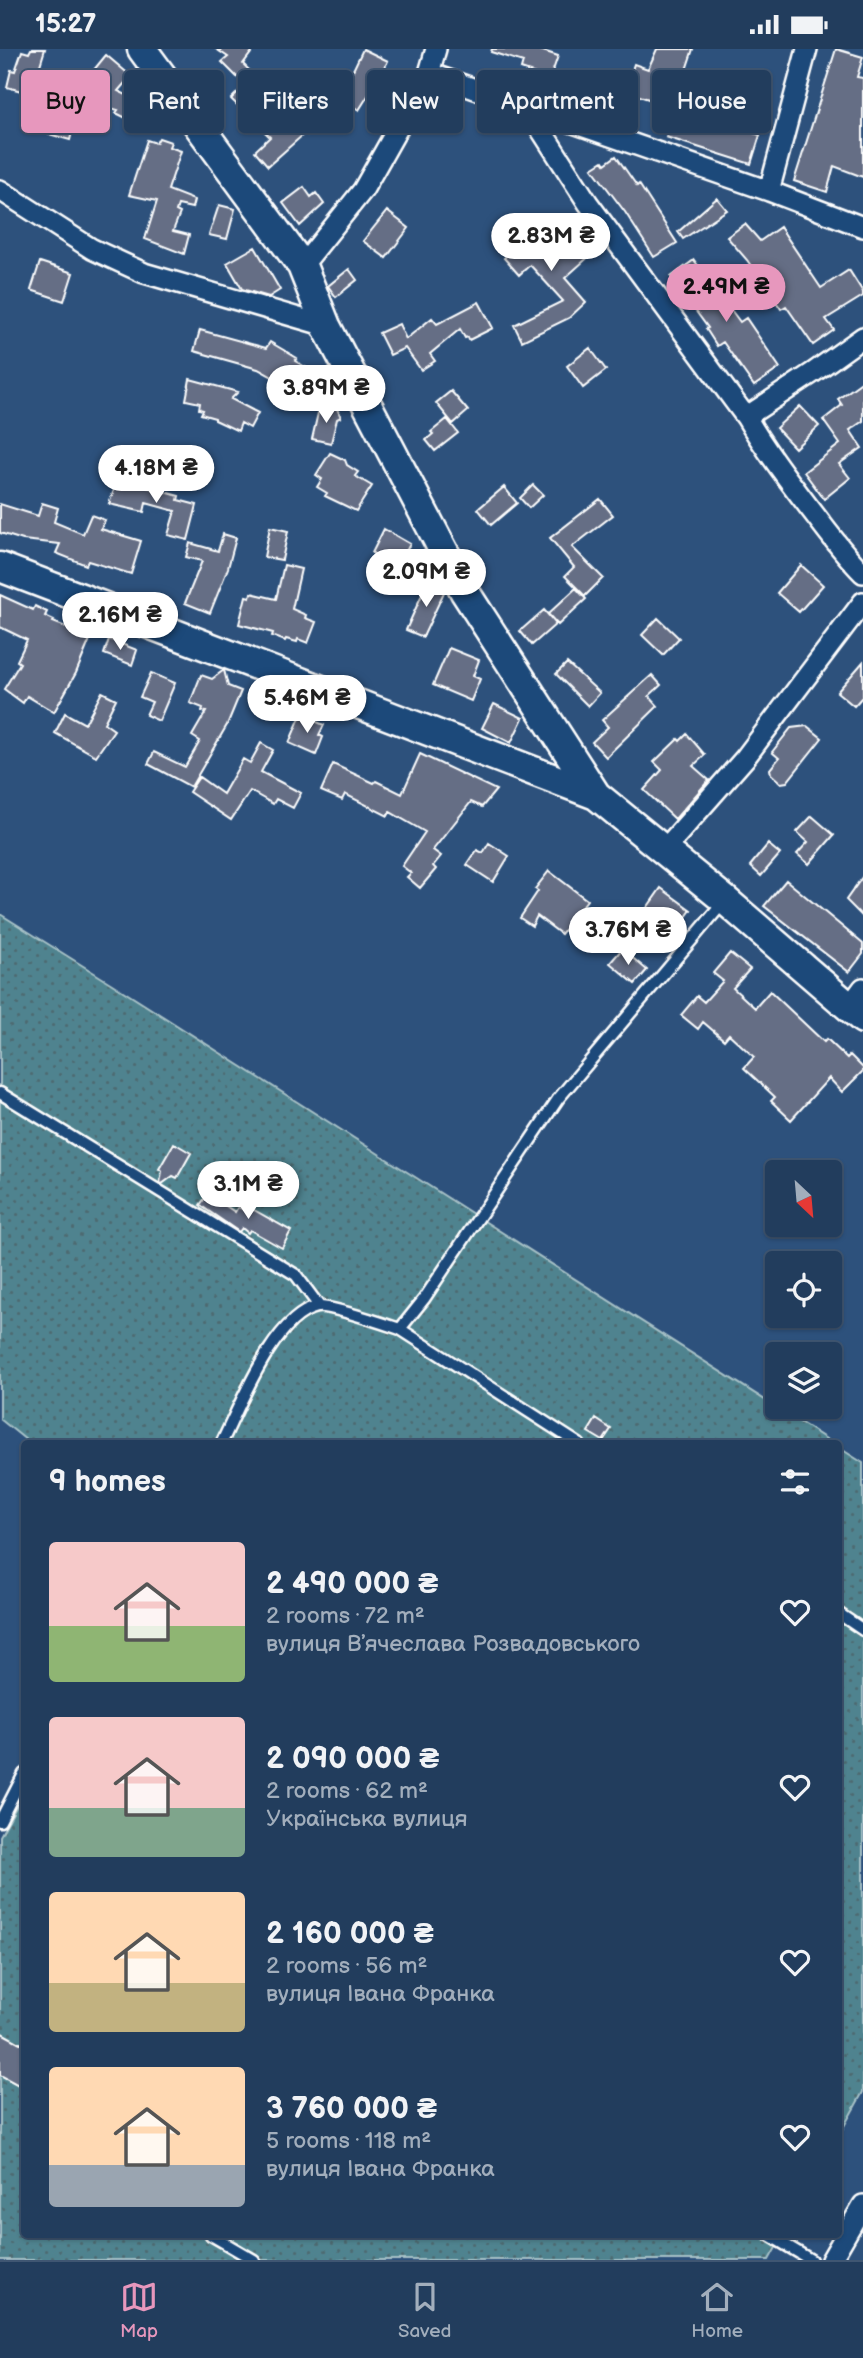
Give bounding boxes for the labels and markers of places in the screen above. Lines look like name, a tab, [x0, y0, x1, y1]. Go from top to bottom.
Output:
pin: 2.83M ₴	[486, 213, 616, 273]
pin: 2.49M ₴	[661, 265, 791, 324]
pin: 3.89M ₴	[261, 365, 391, 425]
pin: 4.18M ₴	[91, 445, 221, 505]
pin: 2.09M ₴	[361, 549, 491, 609]
pin: 2.16M ₴	[55, 593, 185, 652]
pin: 5.46M ₴	[242, 675, 372, 735]
pin: 3.76M ₴	[563, 907, 693, 967]
pin: 3.1M ₴	[191, 1161, 305, 1221]

